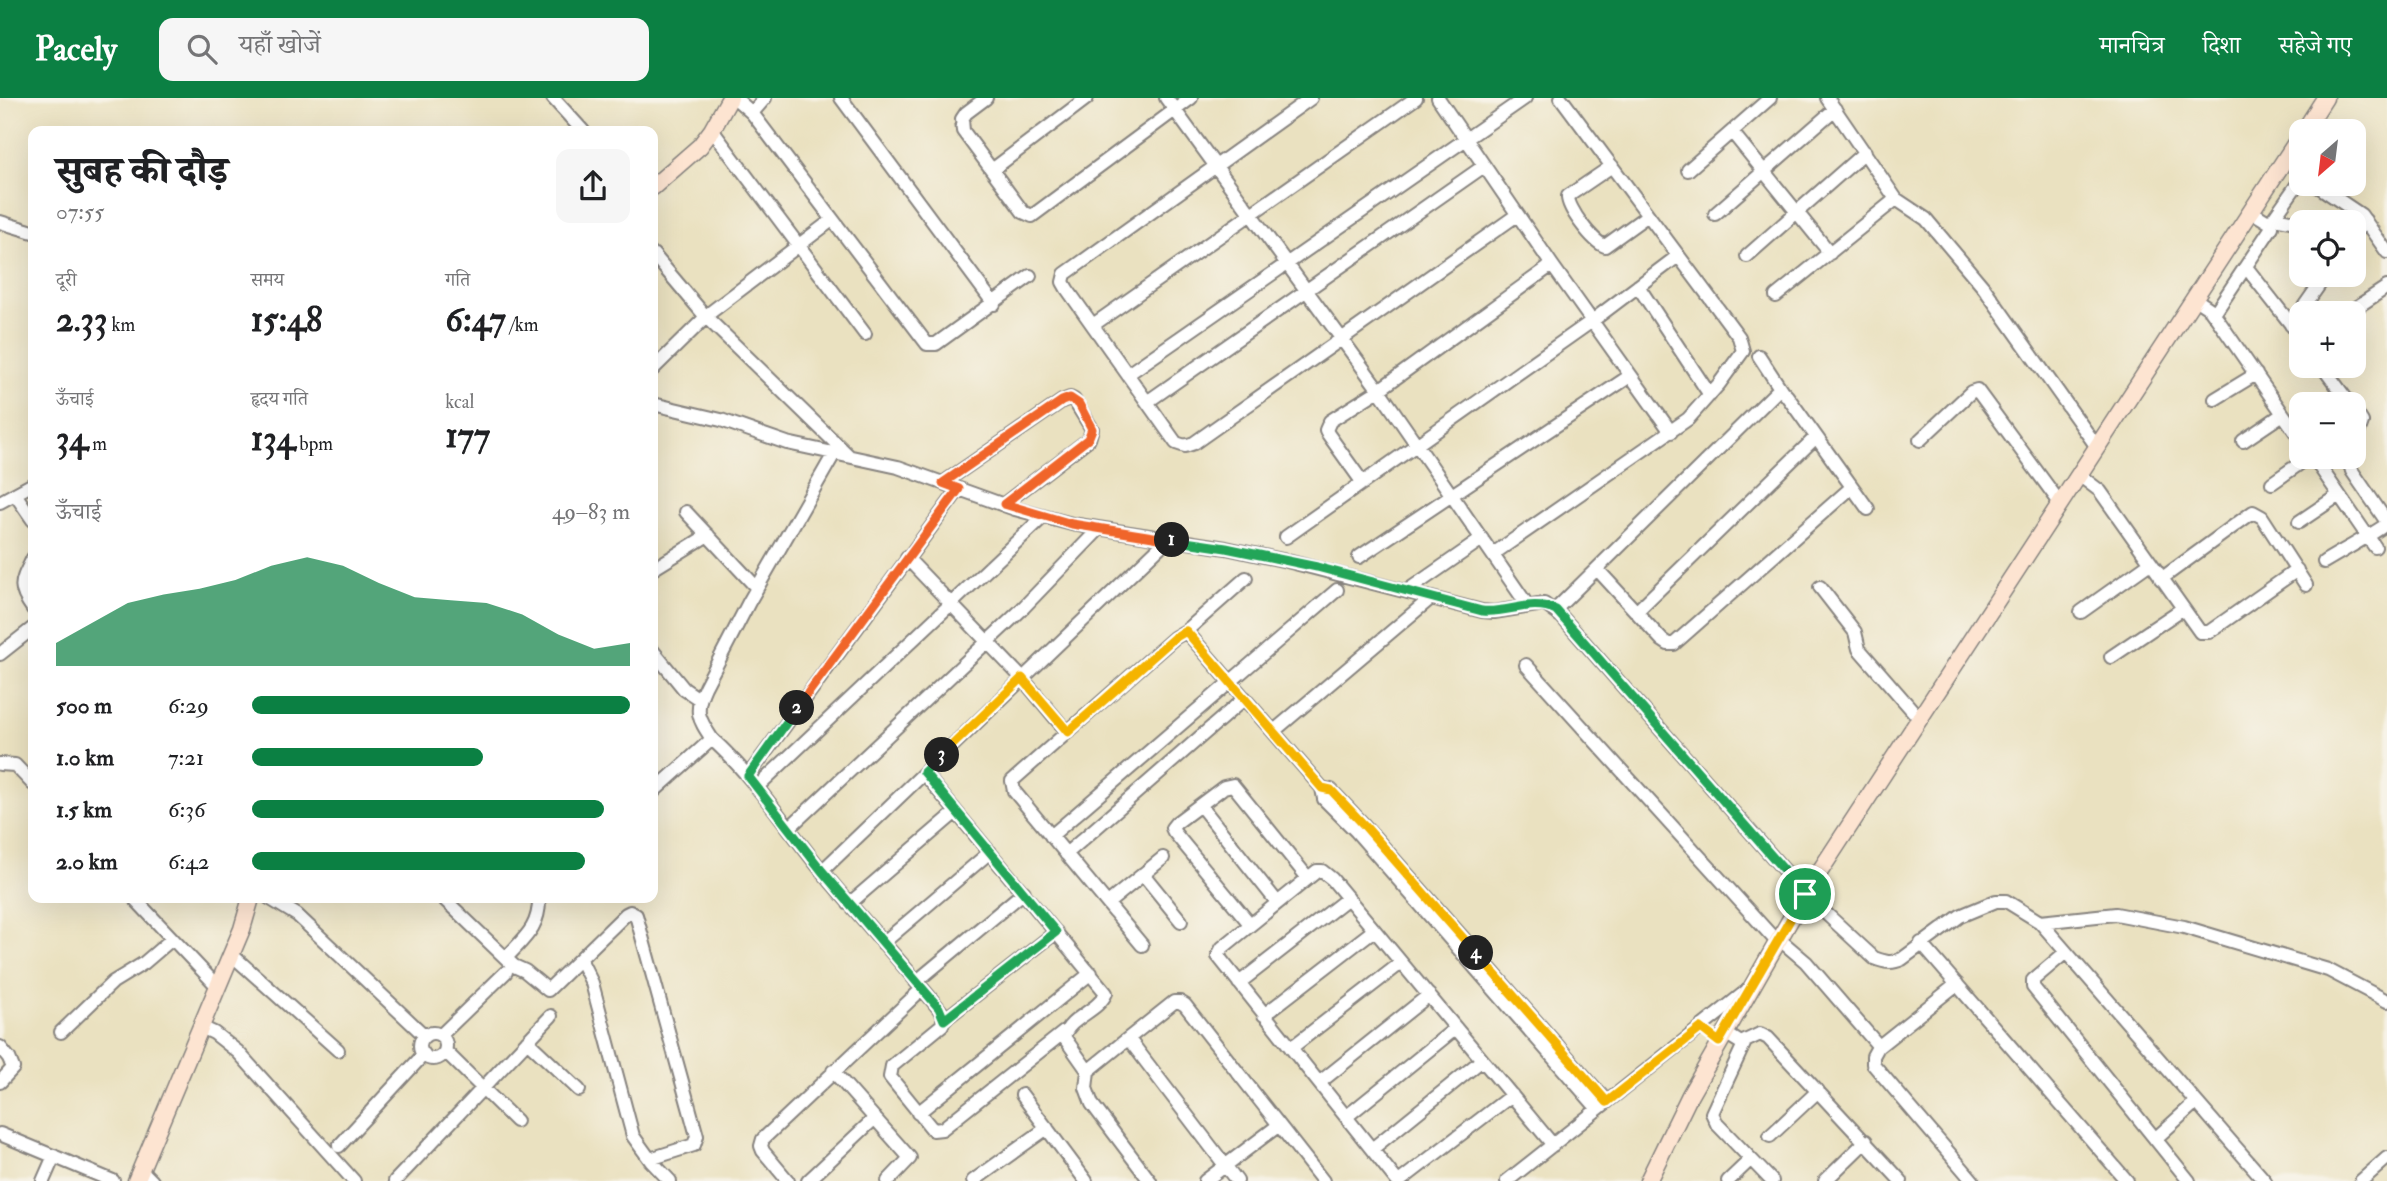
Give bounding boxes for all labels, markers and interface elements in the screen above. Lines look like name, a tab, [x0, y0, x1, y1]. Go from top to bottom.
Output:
search box	[159, 18, 649, 81]
text: Pacely	[35, 29, 117, 70]
text: यहाँ खोजें	[239, 29, 321, 61]
icon: search	[183, 30, 221, 68]
text: मानचित्र	[2099, 30, 2165, 61]
text: दिशा	[2203, 30, 2241, 61]
text: सहेजे गए	[2279, 30, 2352, 61]
north arrow	[2289, 119, 2366, 196]
map controls	[2289, 119, 2366, 469]
text: सुबह की दौड़	[56, 147, 228, 195]
button: share	[556, 149, 630, 223]
text: 07:55	[56, 197, 104, 226]
button: locate	[2289, 210, 2366, 287]
text: दूरी	[56, 268, 77, 292]
text: समय	[251, 268, 284, 292]
text: गति	[445, 268, 470, 292]
text: 2.33	[56, 298, 107, 342]
text: 15:48	[251, 298, 322, 342]
text: 6:47	[445, 298, 506, 342]
button: +	[2289, 301, 2366, 378]
text: km	[107, 313, 135, 337]
text: /km	[506, 313, 538, 337]
text: ऊँचाई	[56, 387, 93, 411]
text: हृदय गति	[251, 387, 308, 411]
text: kcal	[445, 390, 474, 414]
button: −	[2289, 392, 2366, 469]
text: 177	[445, 414, 490, 458]
text: 34	[56, 417, 88, 461]
text: 134	[251, 417, 295, 461]
text: m	[88, 432, 107, 456]
text: bpm	[295, 432, 333, 456]
text: ऊँचाई	[56, 497, 101, 526]
text: 49–83 m	[552, 497, 630, 526]
pin: 1	[1154, 522, 1190, 558]
text: 1	[1168, 527, 1175, 551]
pin: 2	[780, 690, 814, 726]
text: 500 m	[56, 691, 112, 720]
text: 6:29	[168, 691, 209, 720]
text: 2	[792, 695, 801, 719]
pin: 3	[925, 738, 960, 772]
text: 3	[938, 742, 945, 766]
text: 1.0 km	[56, 743, 114, 772]
text: 7:21	[168, 743, 204, 772]
text: 1.5 km	[56, 795, 112, 824]
text: 6:36	[168, 795, 206, 824]
text: 2.0 km	[56, 847, 118, 876]
text: 6:42	[168, 847, 209, 876]
pin	[1775, 864, 1835, 924]
icon: arrive	[1786, 875, 1824, 913]
pin: 4	[1458, 936, 1494, 970]
text: 4	[1470, 940, 1481, 964]

